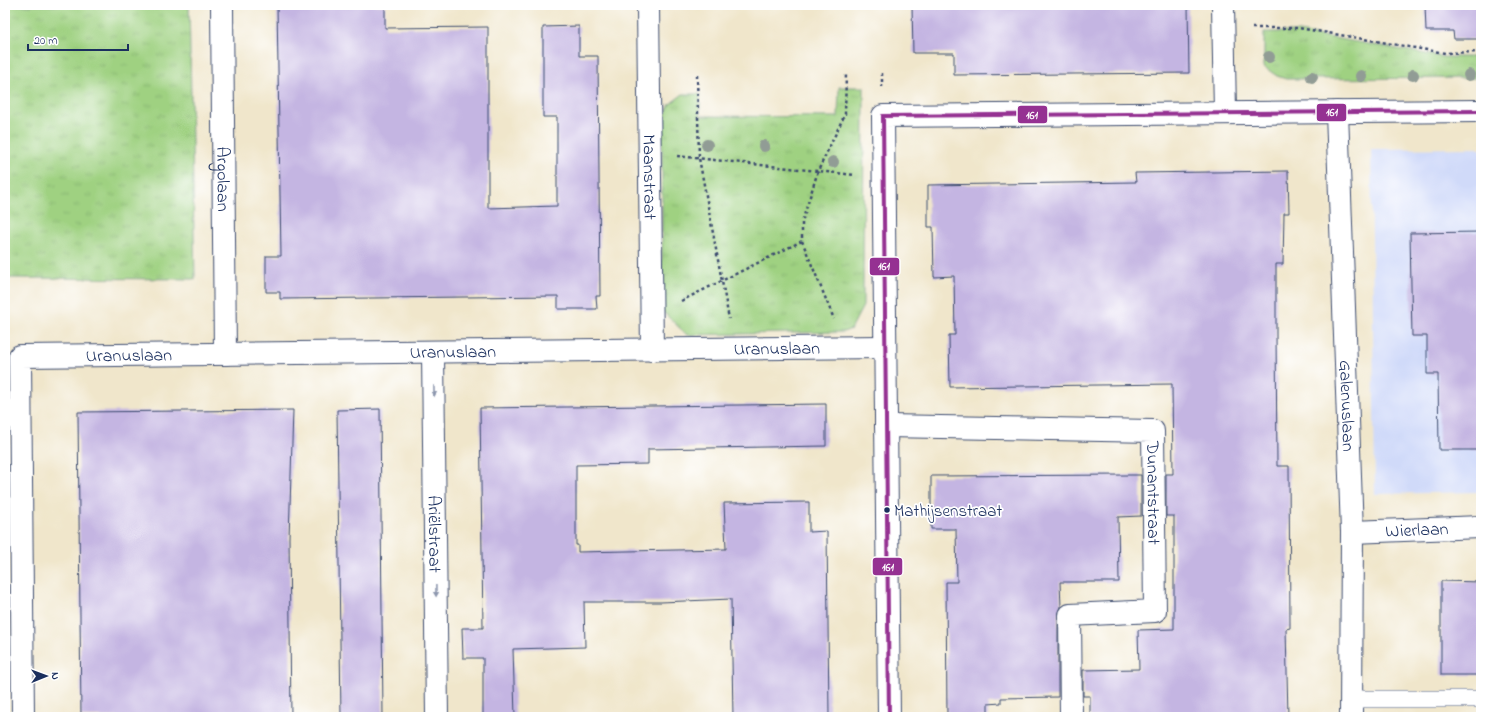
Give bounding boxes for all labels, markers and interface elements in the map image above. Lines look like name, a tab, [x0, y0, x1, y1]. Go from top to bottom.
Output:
scale bar	[28, 26, 128, 52]
text: 20 m	[34, 32, 57, 50]
line badge: 161	[1316, 103, 1347, 122]
line badge: 161	[1017, 105, 1048, 124]
text: 161	[1326, 105, 1338, 121]
text: 161	[1026, 108, 1038, 124]
street label: Maanstraat	[634, 134, 661, 220]
street label: Argolaan	[207, 146, 235, 212]
line badge: 161	[869, 257, 900, 276]
text: 161	[878, 259, 890, 275]
street label: Uranuslaan	[734, 337, 820, 364]
street label: Uranuslaan	[410, 340, 496, 367]
street label: Uranuslaan	[86, 343, 172, 370]
street label: Galenuslaan	[1331, 360, 1360, 452]
one-way arrow	[430, 385, 437, 397]
street label: Dunantstraat	[1138, 440, 1165, 545]
street label: Ariëlstraat	[420, 495, 446, 573]
place label: Mathijsenstraat	[894, 499, 1002, 524]
marker: Mathijsenstraat	[882, 505, 892, 515]
street label: Wierlaan	[1385, 517, 1449, 546]
line badge: 161	[872, 557, 903, 576]
text: 161	[882, 560, 894, 576]
one-way arrow	[432, 585, 439, 597]
north arrow	[26, 656, 66, 696]
text: N	[47, 672, 63, 680]

